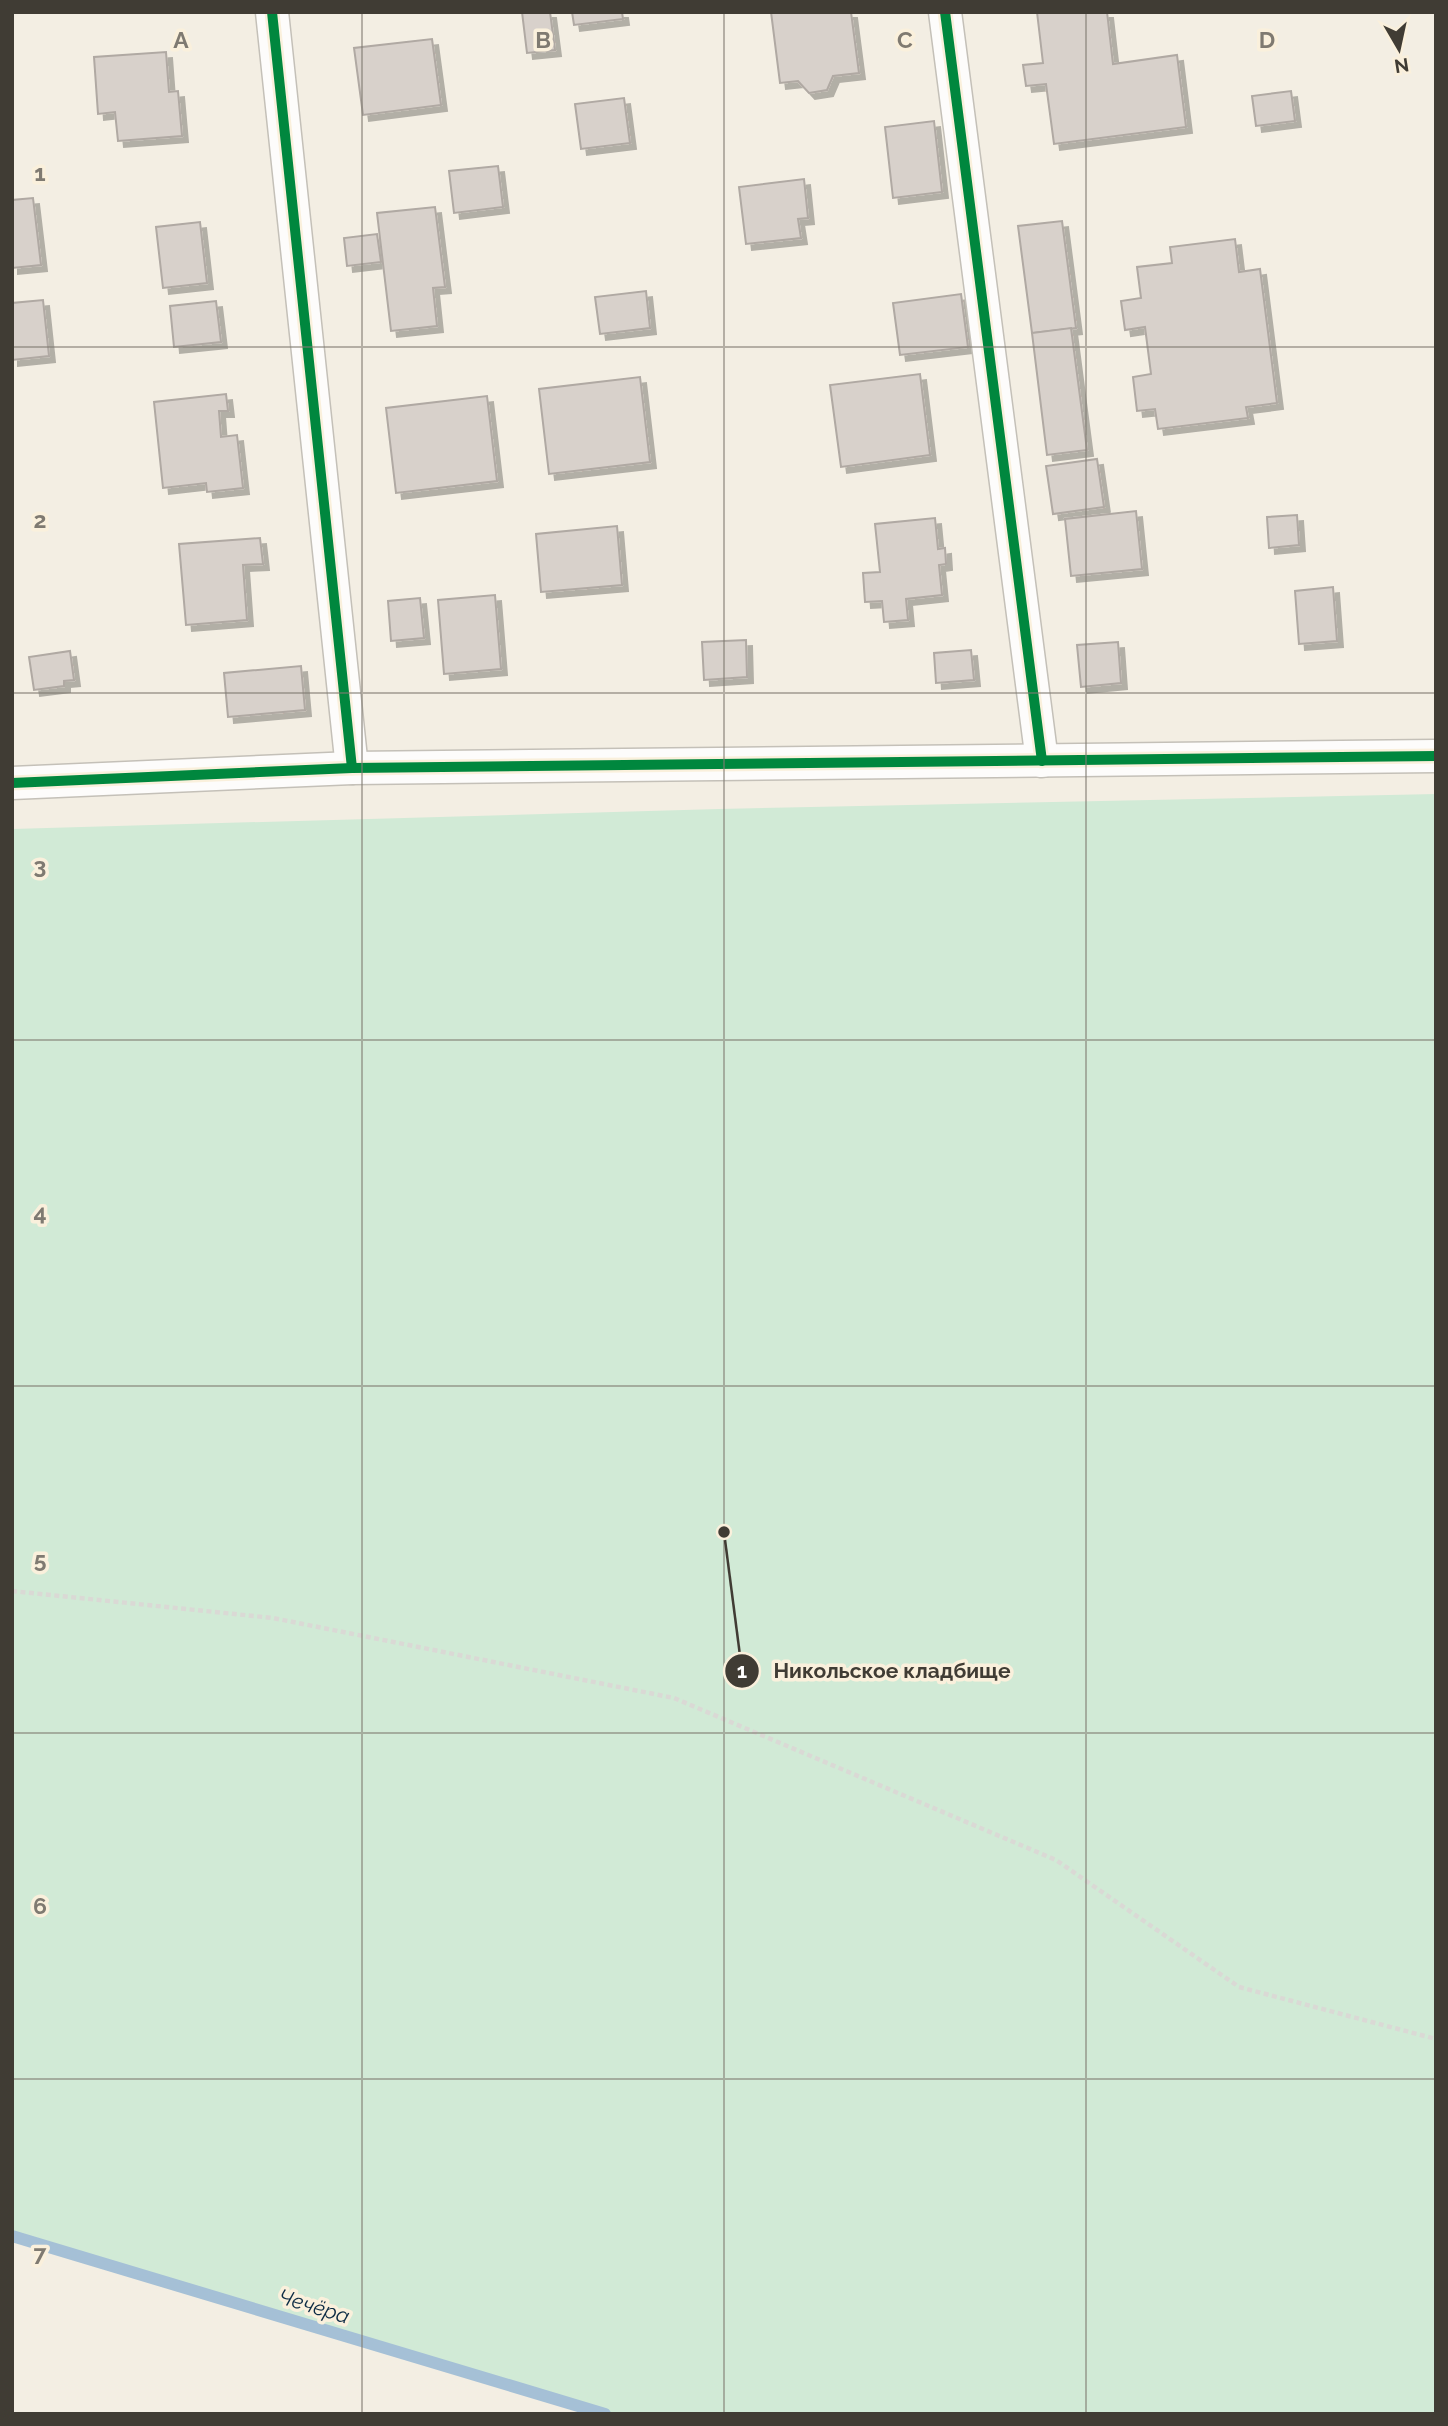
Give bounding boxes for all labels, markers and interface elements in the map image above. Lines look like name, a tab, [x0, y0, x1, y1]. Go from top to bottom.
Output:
north arrow	[1364, 14, 1434, 84]
text: A	[173, 26, 189, 53]
text: B	[535, 26, 551, 53]
text: C	[897, 26, 913, 53]
text: D	[1259, 26, 1275, 53]
text: N	[1393, 54, 1411, 78]
text: 1	[34, 159, 46, 186]
text: 2	[34, 506, 46, 533]
text: 3	[34, 852, 46, 879]
text: 4	[33, 1199, 47, 1226]
text: 5	[34, 1546, 47, 1573]
callout: Никольское кладбище	[724, 1650, 1024, 1692]
text: 1	[737, 1658, 747, 1683]
text: Никольское кладбище	[773, 1658, 1011, 1683]
text: 6	[33, 1892, 47, 1919]
text: 7	[34, 2239, 47, 2266]
water label: Чечёра	[275, 2283, 353, 2329]

